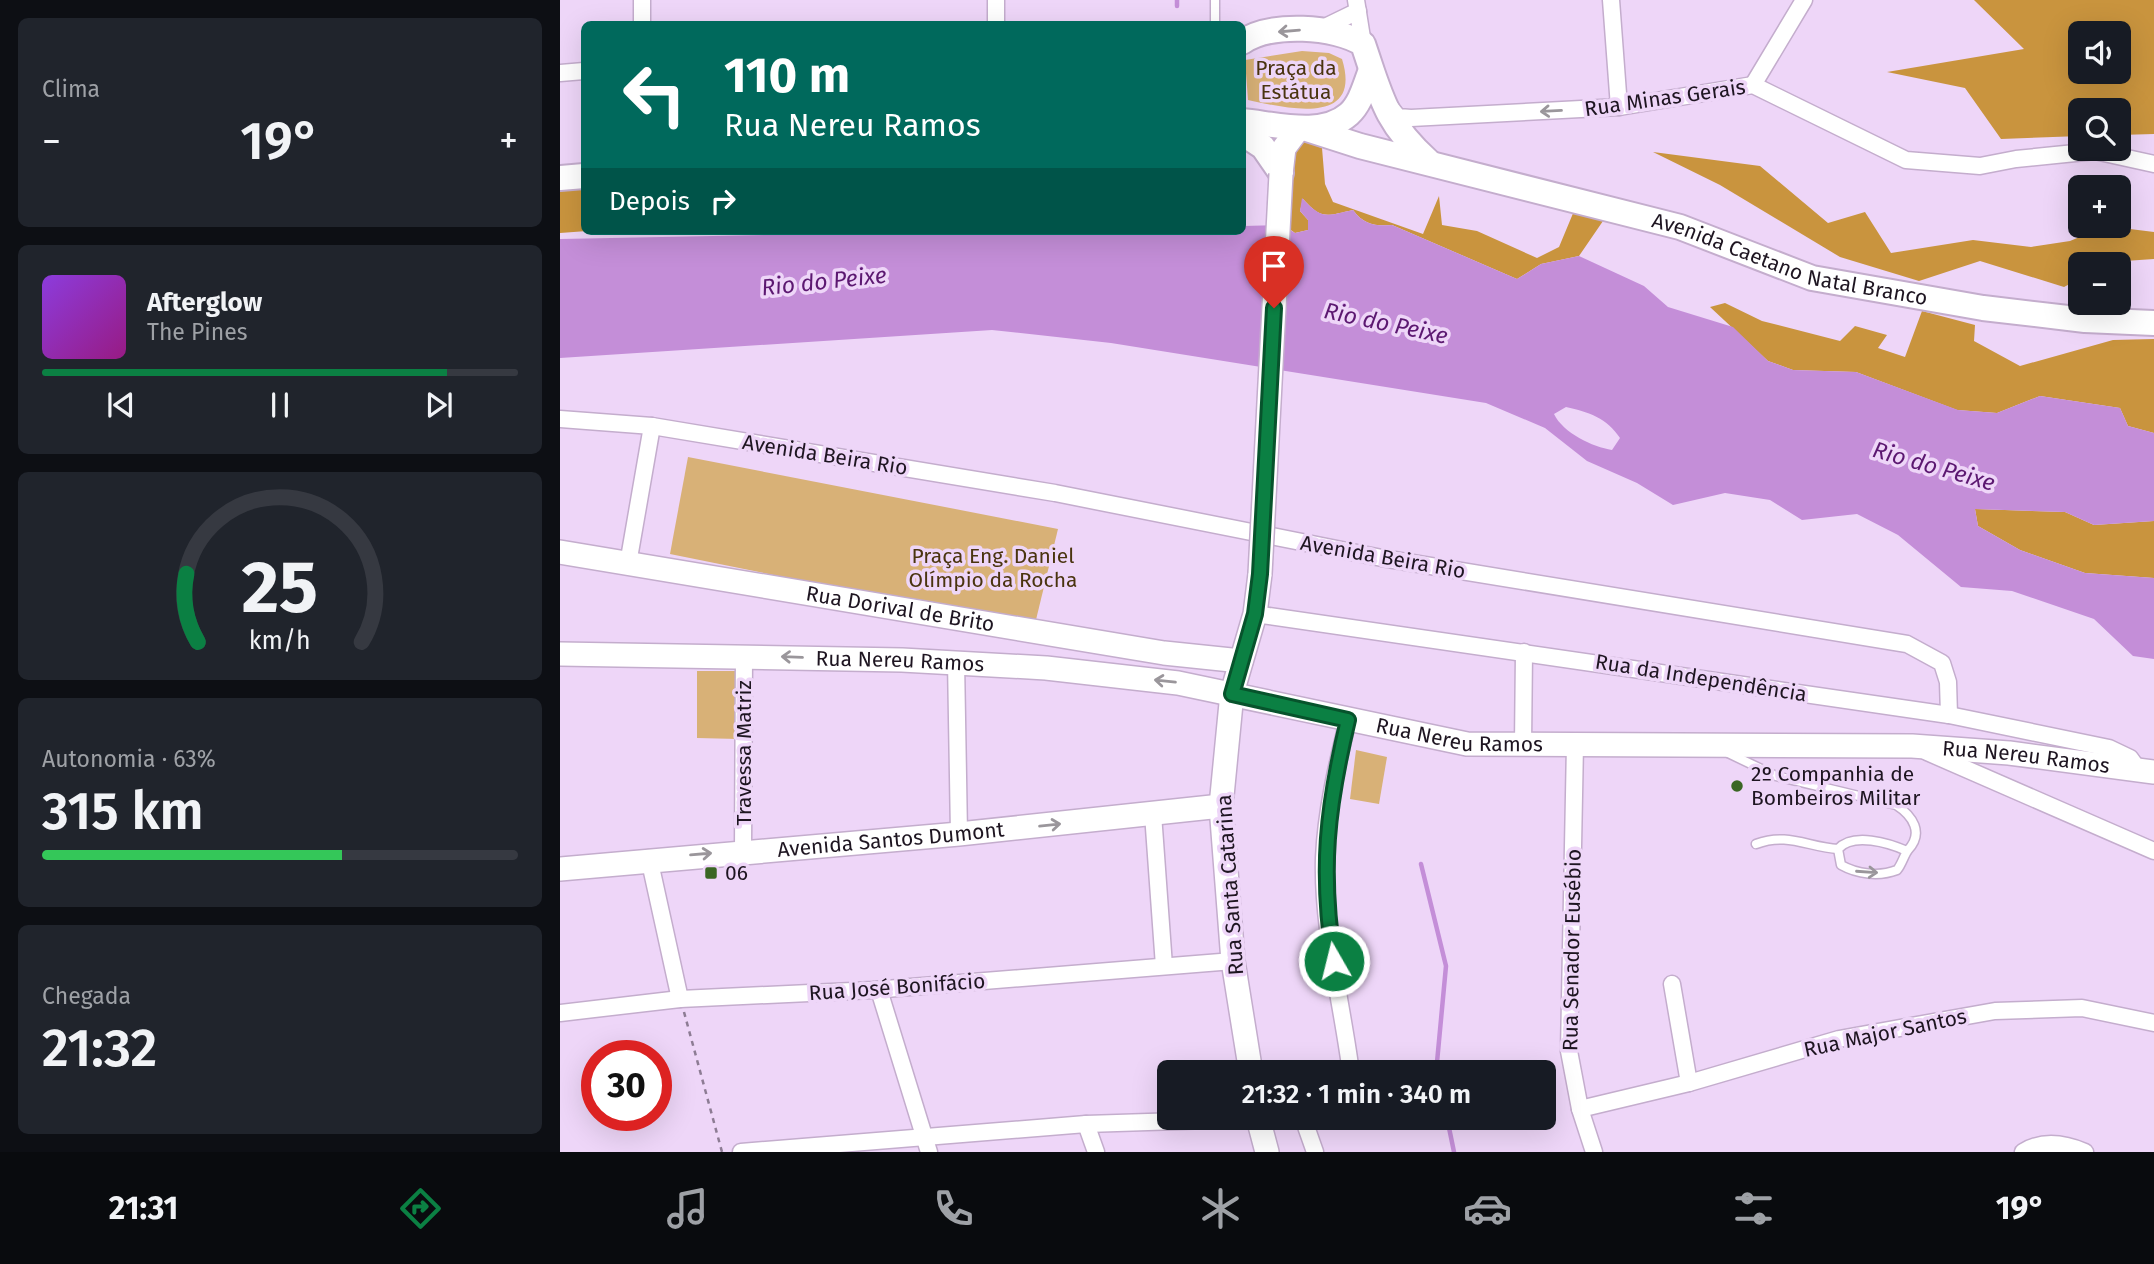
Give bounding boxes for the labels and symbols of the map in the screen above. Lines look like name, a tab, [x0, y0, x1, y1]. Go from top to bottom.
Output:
one-way arrow	[1279, 25, 1301, 38]
park label: Praça da Estátua	[1255, 55, 1337, 105]
street label: Rua Minas Gerais	[1583, 74, 1747, 122]
one-way arrow	[1540, 105, 1563, 118]
street label: Avenida Caetano Natal Branco	[1649, 207, 1930, 311]
pin	[1244, 236, 1304, 308]
water label: Rio do Peixe	[760, 260, 888, 301]
water label: Rio do Peixe	[1322, 296, 1451, 350]
street label: Avenida Beira Rio	[741, 429, 909, 481]
water label: Rio do Peixe	[1870, 435, 1998, 497]
street label: Avenida Beira Rio	[1299, 530, 1467, 584]
park label: Praça Eng. Daniel Olímpio da Rocha	[909, 543, 1077, 593]
street label: Rua Dorival de Brito	[804, 580, 996, 637]
street label: Rua Nereu Ramos	[815, 645, 985, 678]
street label: Rua da Independência	[1593, 648, 1809, 708]
one-way arrow	[781, 650, 804, 663]
one-way arrow	[1154, 675, 1177, 688]
street label: Travessa Matriz	[731, 680, 757, 826]
street label: Rua Nereu Ramos	[1374, 712, 1543, 757]
street label: Rua Nereu Ramos	[1941, 735, 2112, 779]
place label: 2º Companhia de Bombeiros Militar	[1751, 761, 1920, 811]
marker: 2º Companhia de Bombeiros Militar	[1729, 778, 1745, 794]
street label: Rua Santa Catarina	[1211, 794, 1249, 976]
street label: Avenida Santos Dumont	[776, 816, 1006, 863]
one-way arrow	[1038, 818, 1061, 831]
one-way arrow	[689, 847, 712, 860]
street label: Rua Senador Eusébio	[1557, 849, 1587, 1051]
place label: 06	[725, 860, 748, 886]
marker: 06	[703, 865, 719, 881]
one-way arrow	[1855, 866, 1878, 879]
position arrow	[1297, 924, 1371, 998]
street label: Rua José Bonifácio	[808, 968, 986, 1006]
street label: Rua Major Santos	[1801, 1003, 1969, 1063]
speed limit sign: 30	[581, 1040, 672, 1131]

